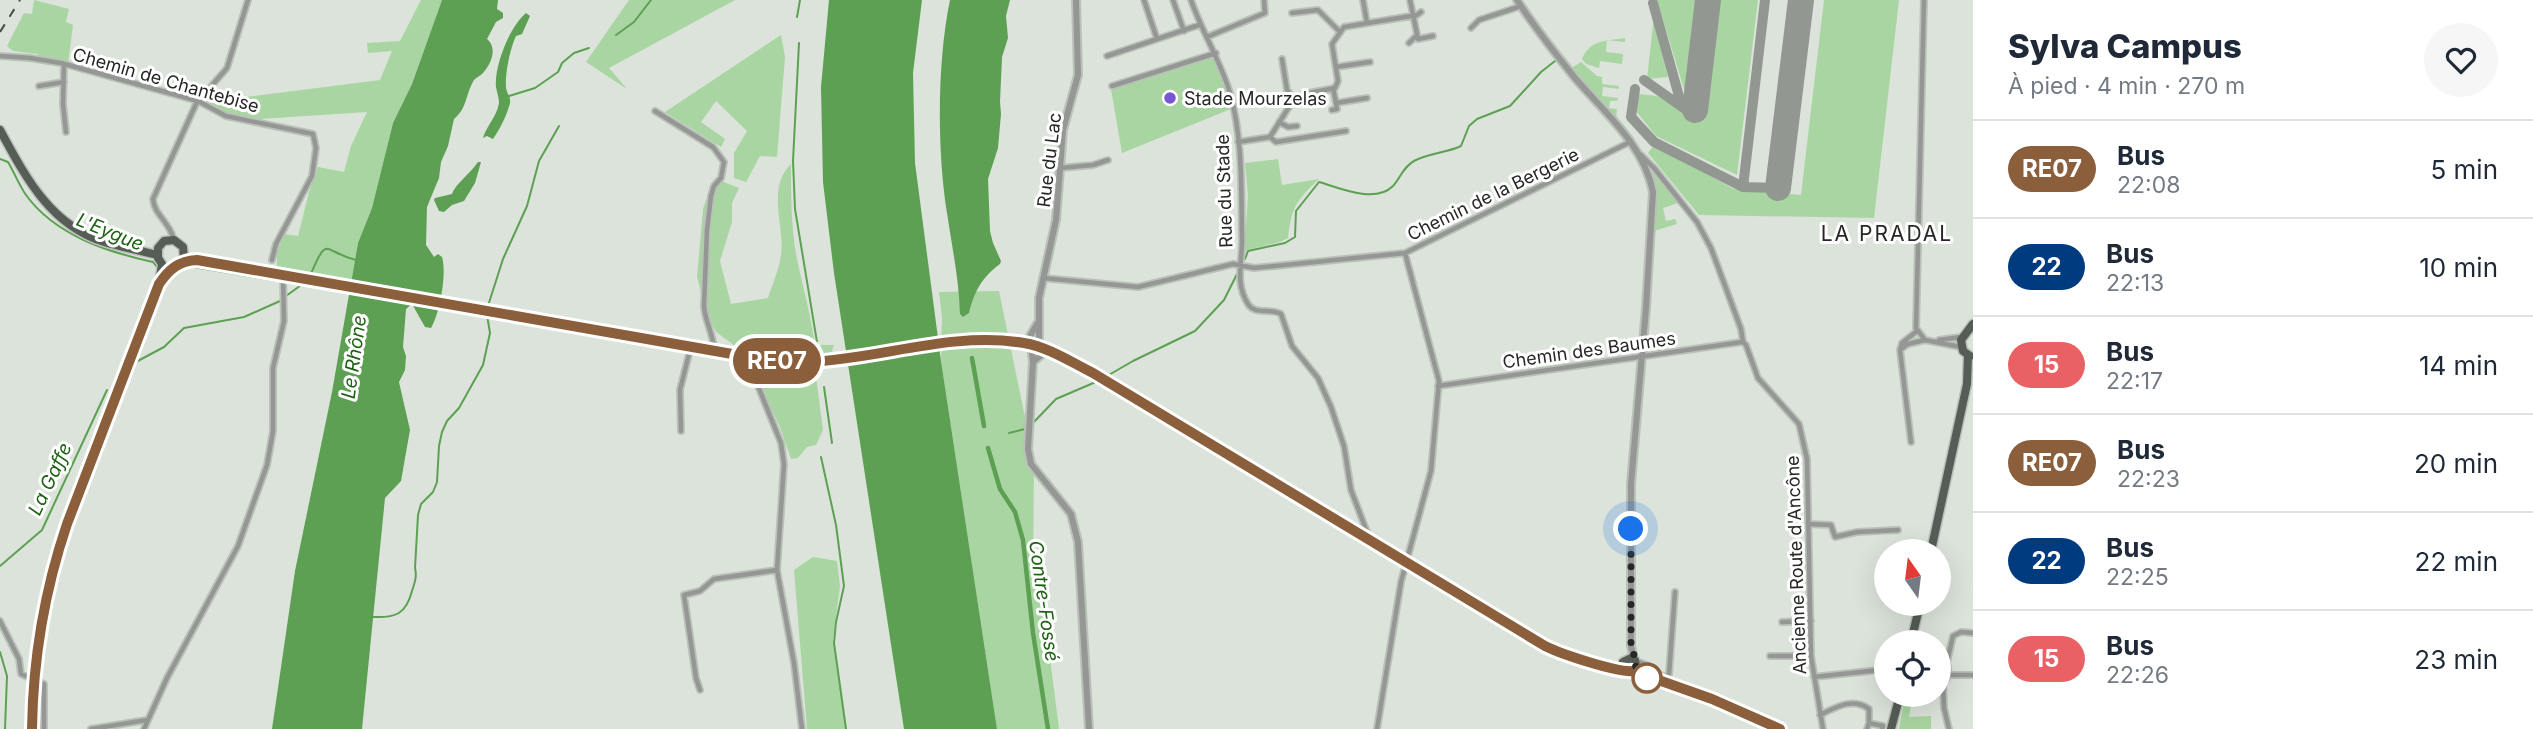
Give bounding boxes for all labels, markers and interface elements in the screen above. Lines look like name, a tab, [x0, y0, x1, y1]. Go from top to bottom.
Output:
button: heart	[2424, 23, 2498, 97]
text: Sylva Campus	[2008, 26, 2242, 66]
street label: Chemin de Chantebise	[70, 43, 262, 117]
text: À pied · 4 min · 270 m	[2008, 72, 2245, 100]
place label: Stade Mourzelas	[1184, 88, 1327, 109]
marker: Stade Mourzelas	[1162, 90, 1178, 106]
street label: Rue du Lac	[1033, 112, 1065, 208]
street label: Rue du Stade	[1212, 134, 1236, 248]
text: Bus	[2117, 140, 2165, 171]
street label: Chemin de la Bergerie	[1404, 143, 1582, 245]
text: RE07	[2022, 154, 2082, 183]
text: 5 min	[2430, 154, 2498, 185]
text: 22:08	[2117, 171, 2180, 199]
water label: L'Eygue	[73, 208, 147, 256]
district label: LA PRADAL	[1821, 221, 1953, 246]
text: Bus	[2106, 238, 2154, 269]
text: 22	[2031, 252, 2062, 281]
text: 10 min	[2419, 252, 2498, 283]
text: 22:13	[2106, 269, 2164, 297]
water label: Le Rhône	[337, 314, 371, 400]
street label: Chemin des Baumes	[1501, 327, 1677, 373]
text: Bus	[2106, 336, 2154, 367]
line badge: RE07	[728, 338, 826, 384]
text: RE07	[747, 346, 807, 375]
text: 15	[2034, 350, 2059, 379]
text: 14 min	[2419, 350, 2498, 381]
text: 22:17	[2106, 367, 2163, 395]
text: Bus	[2117, 434, 2165, 465]
water label: La Gaffe	[23, 439, 77, 519]
text: RE07	[2022, 448, 2082, 477]
text: 20 min	[2414, 448, 2498, 479]
street label: Ancienne Route d'Ancône	[1782, 455, 1810, 675]
text: 22:23	[2117, 465, 2180, 493]
your location	[1613, 511, 1648, 546]
text: Bus	[2106, 532, 2154, 563]
water label: Contre-Fossé	[1024, 539, 1064, 663]
north arrow	[1874, 539, 1951, 616]
map controls	[1874, 539, 1951, 707]
text: 22	[2031, 546, 2062, 575]
text: 22 min	[2415, 546, 2498, 577]
text: 22:25	[2106, 563, 2169, 591]
button: locate	[1874, 630, 1951, 707]
text: Bus	[2106, 630, 2154, 661]
text: 15	[2034, 644, 2059, 673]
text: 23 min	[2414, 644, 2498, 675]
text: 22:26	[2106, 661, 2169, 689]
unlabelled marker	[1632, 663, 1662, 693]

